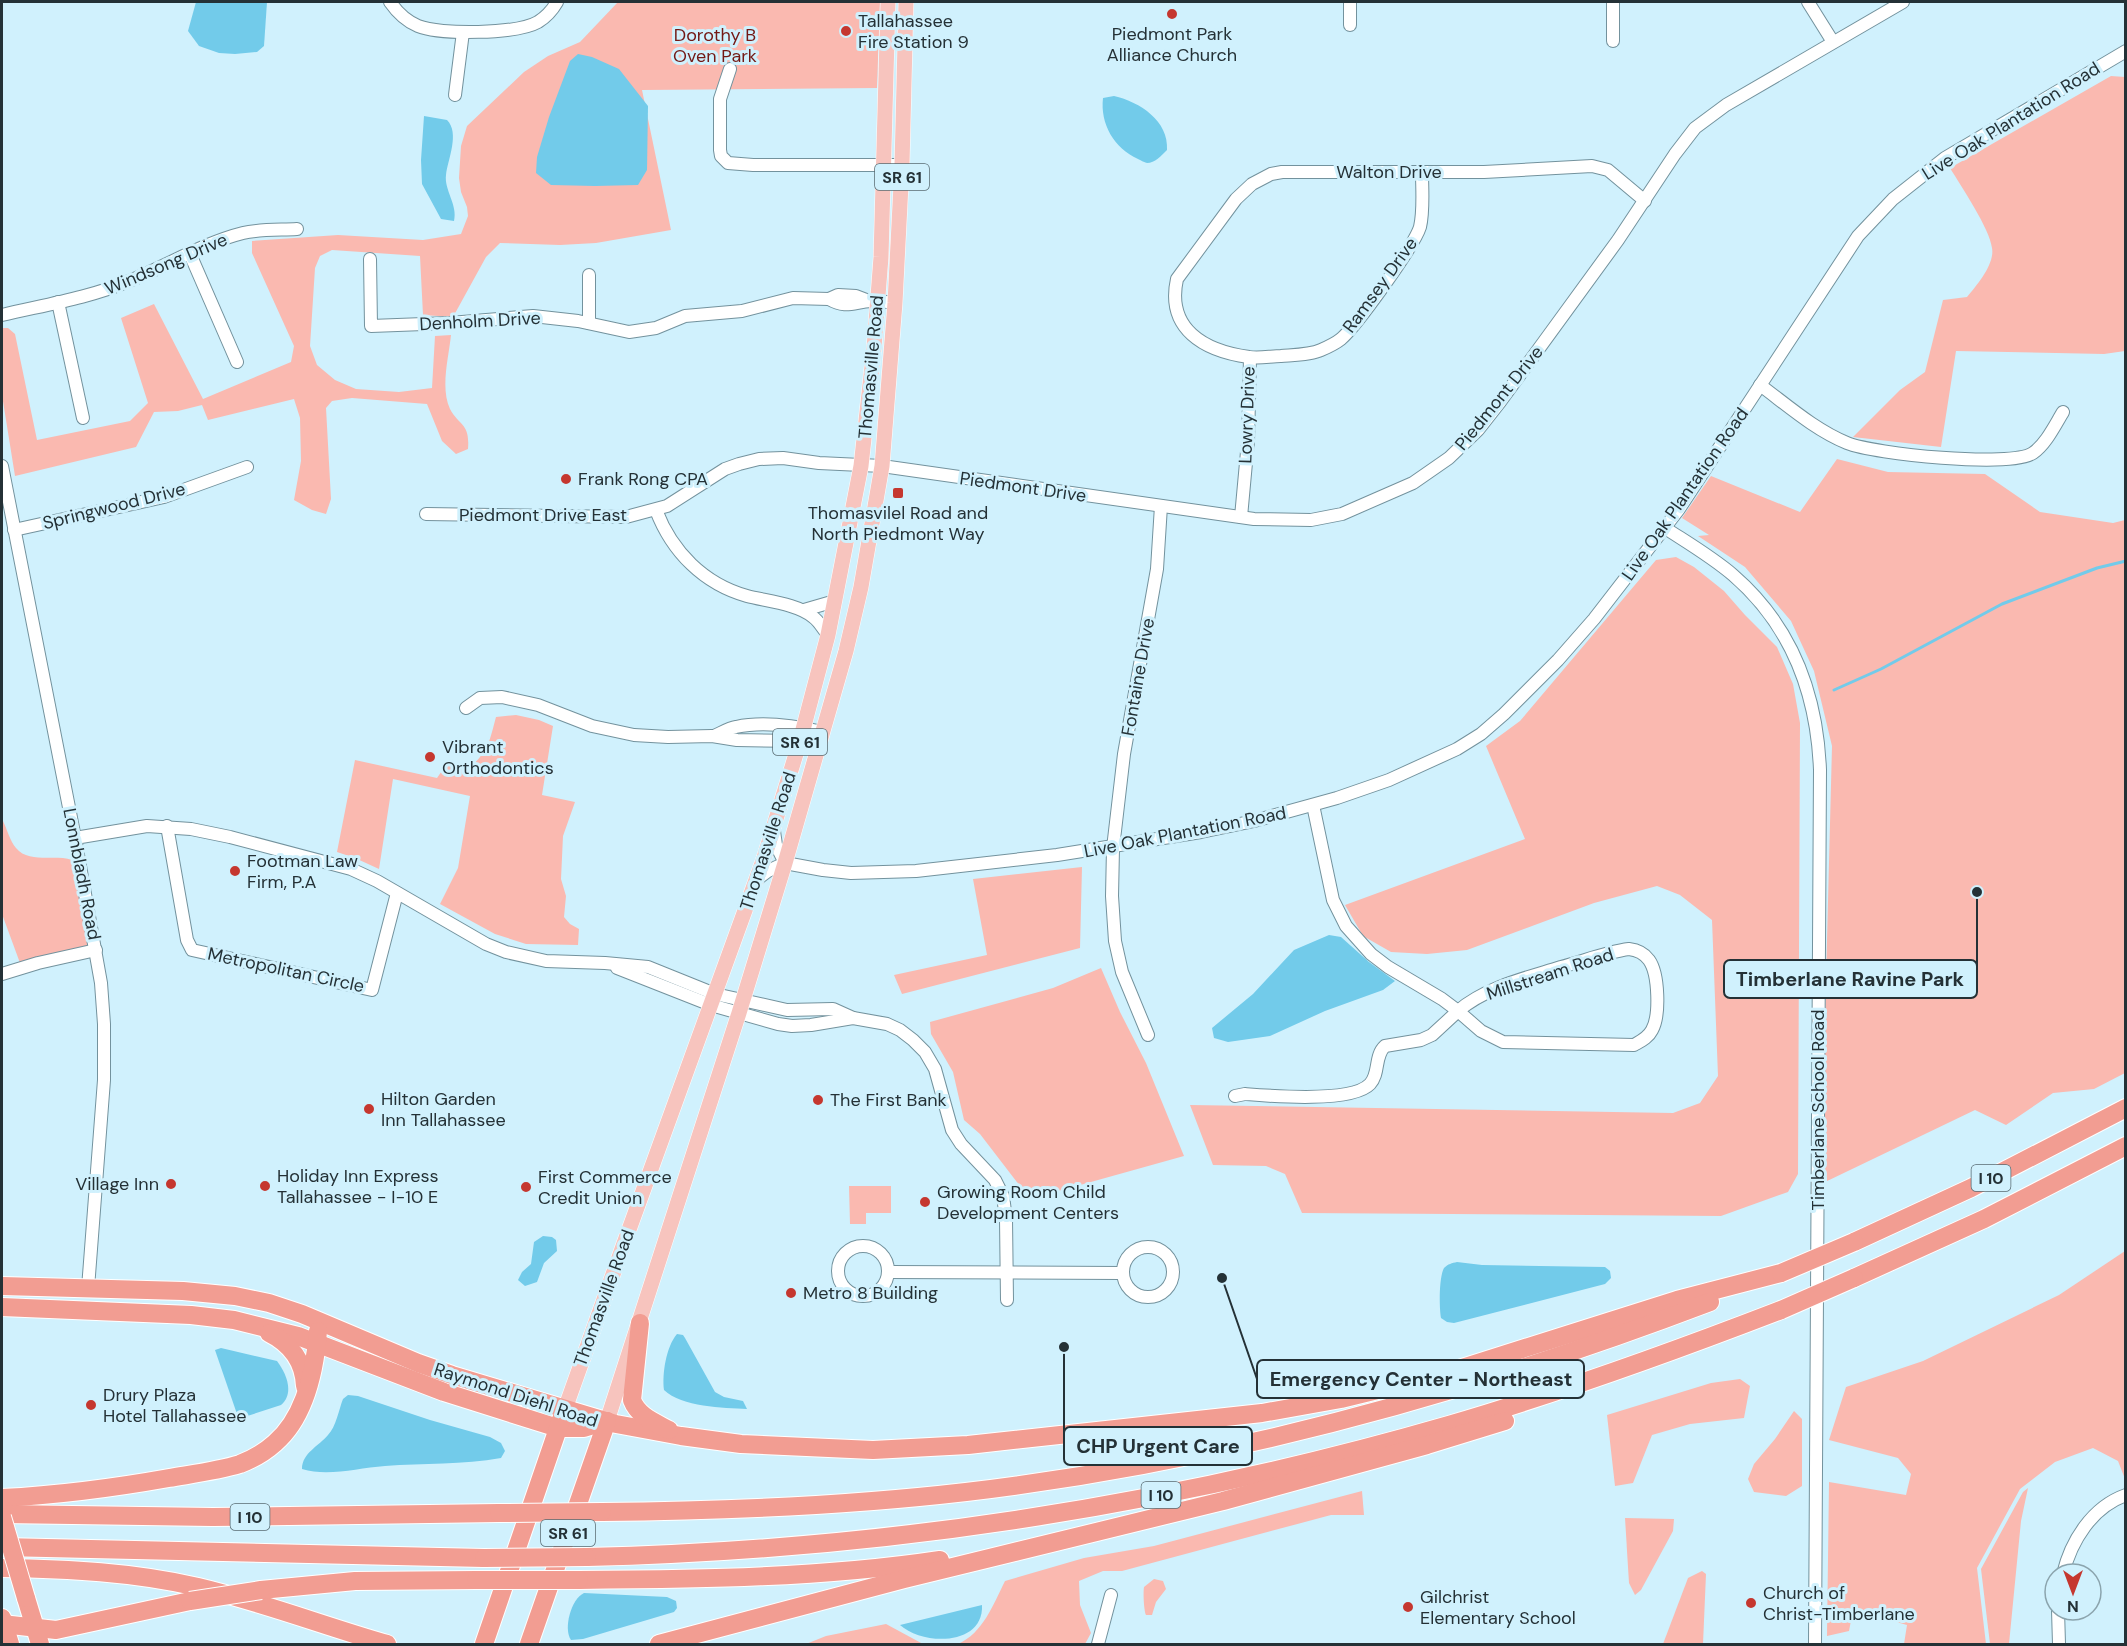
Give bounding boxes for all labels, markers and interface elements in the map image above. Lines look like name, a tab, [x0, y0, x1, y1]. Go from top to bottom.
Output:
marker: Piedmont Park Alliance Church	[1165, 7, 1179, 21]
place label: Tallahassee Fire Station 9	[858, 9, 969, 54]
place label: Piedmont Park Alliance Church	[1107, 22, 1237, 67]
park label: Dorothy B Oven Park	[673, 23, 757, 68]
marker: Tallahassee Fire Station 9	[839, 24, 853, 38]
street label: Live Oak Plantation Road	[1917, 56, 2105, 186]
street label: Walton Drive	[1336, 160, 1442, 184]
road number: SR 61	[875, 164, 929, 190]
street label: Windsong Drive	[101, 227, 231, 301]
street label: Ramsey Drive	[1337, 232, 1423, 338]
street label: Thomasville Road	[853, 294, 889, 440]
street label: Denholm Drive	[419, 306, 541, 336]
street label: Piedmont Drive	[1449, 341, 1549, 455]
street label: Lowry Drive	[1233, 366, 1261, 464]
street label: Live Oak Plantation Road	[1616, 403, 1754, 585]
street label: Piedmont Drive	[958, 466, 1088, 508]
place label: Frank Rong CPA	[578, 467, 708, 491]
marker: Frank Rong CPA	[559, 472, 573, 486]
street label: Springwood Drive	[40, 477, 188, 535]
marker: Thomasvilel Road and North Piedmont Way	[891, 486, 905, 500]
place label: Thomasvilel Road and North Piedmont Way	[808, 501, 988, 546]
street label: Piedmont Drive East	[459, 503, 627, 527]
street label: Fontaine Drive	[1116, 616, 1160, 738]
road number: SR 61	[773, 729, 827, 755]
place label: Vibrant Orthodontics	[442, 735, 554, 780]
marker: Vibrant Orthodontics	[423, 750, 437, 764]
street label: Thomasville Road	[734, 769, 802, 913]
street label: Live Oak Plantation Road	[1082, 801, 1288, 863]
street label: Lonnbladh Road	[57, 806, 107, 942]
place label: Footman Law Firm, P.A	[247, 849, 358, 894]
marker: Footman Law Firm, P.A	[228, 864, 242, 878]
street label: Metropolitan Circle	[206, 942, 366, 998]
street label: Millstream Road	[1483, 942, 1617, 1006]
callout: Timberlane Ravine Park	[1724, 960, 1977, 998]
text: Timberlane Ravine Park	[1736, 966, 1965, 992]
street label: Timberlane School Road	[1806, 1010, 1830, 1210]
place label: Hilton Garden Inn Tallahassee	[381, 1087, 506, 1132]
place label: The First Bank	[830, 1088, 947, 1112]
marker: The First Bank	[811, 1093, 825, 1107]
marker: Hilton Garden Inn Tallahassee	[362, 1102, 376, 1116]
place label: Holiday Inn Express Tallahassee - I-10 E	[277, 1164, 439, 1209]
place label: First Commerce Credit Union	[538, 1165, 672, 1210]
road number: I 10	[1972, 1165, 2010, 1191]
place label: Village Inn	[75, 1172, 159, 1196]
marker: Village Inn	[164, 1177, 178, 1191]
marker: Holiday Inn Express Tallahassee - I-10 E	[258, 1179, 272, 1193]
marker: First Commerce Credit Union	[519, 1180, 533, 1194]
place label: Growing Room Child Development Centers	[937, 1180, 1119, 1225]
marker: Growing Room Child Development Centers	[918, 1195, 932, 1209]
street label: Thomasville Road	[568, 1226, 640, 1370]
place label: Metro 8 Building	[803, 1281, 938, 1305]
marker: Metro 8 Building	[784, 1286, 798, 1300]
street label: Raymond Diehl Road	[431, 1357, 601, 1433]
callout: Emergency Center - Northeast	[1257, 1360, 1584, 1398]
text: Emergency Center - Northeast	[1270, 1366, 1572, 1392]
place label: Drury Plaza Hotel Tallahassee	[103, 1383, 246, 1428]
marker: Drury Plaza Hotel Tallahassee	[84, 1398, 98, 1412]
callout: CHP Urgent Care	[1064, 1427, 1252, 1465]
text: CHP Urgent Care	[1076, 1433, 1240, 1459]
road number: I 10	[1142, 1482, 1180, 1508]
road number: I 10	[230, 1504, 270, 1530]
road number: SR 61	[541, 1520, 595, 1546]
north arrow	[2043, 1562, 2103, 1622]
place label: Church of Christ-Timberlane	[1763, 1581, 1915, 1626]
place label: Gilchrist Elementary School	[1420, 1585, 1576, 1630]
marker: Church of Christ-Timberlane	[1744, 1596, 1758, 1610]
text: N	[2067, 1596, 2079, 1617]
marker: Gilchrist Elementary School	[1401, 1600, 1415, 1614]

